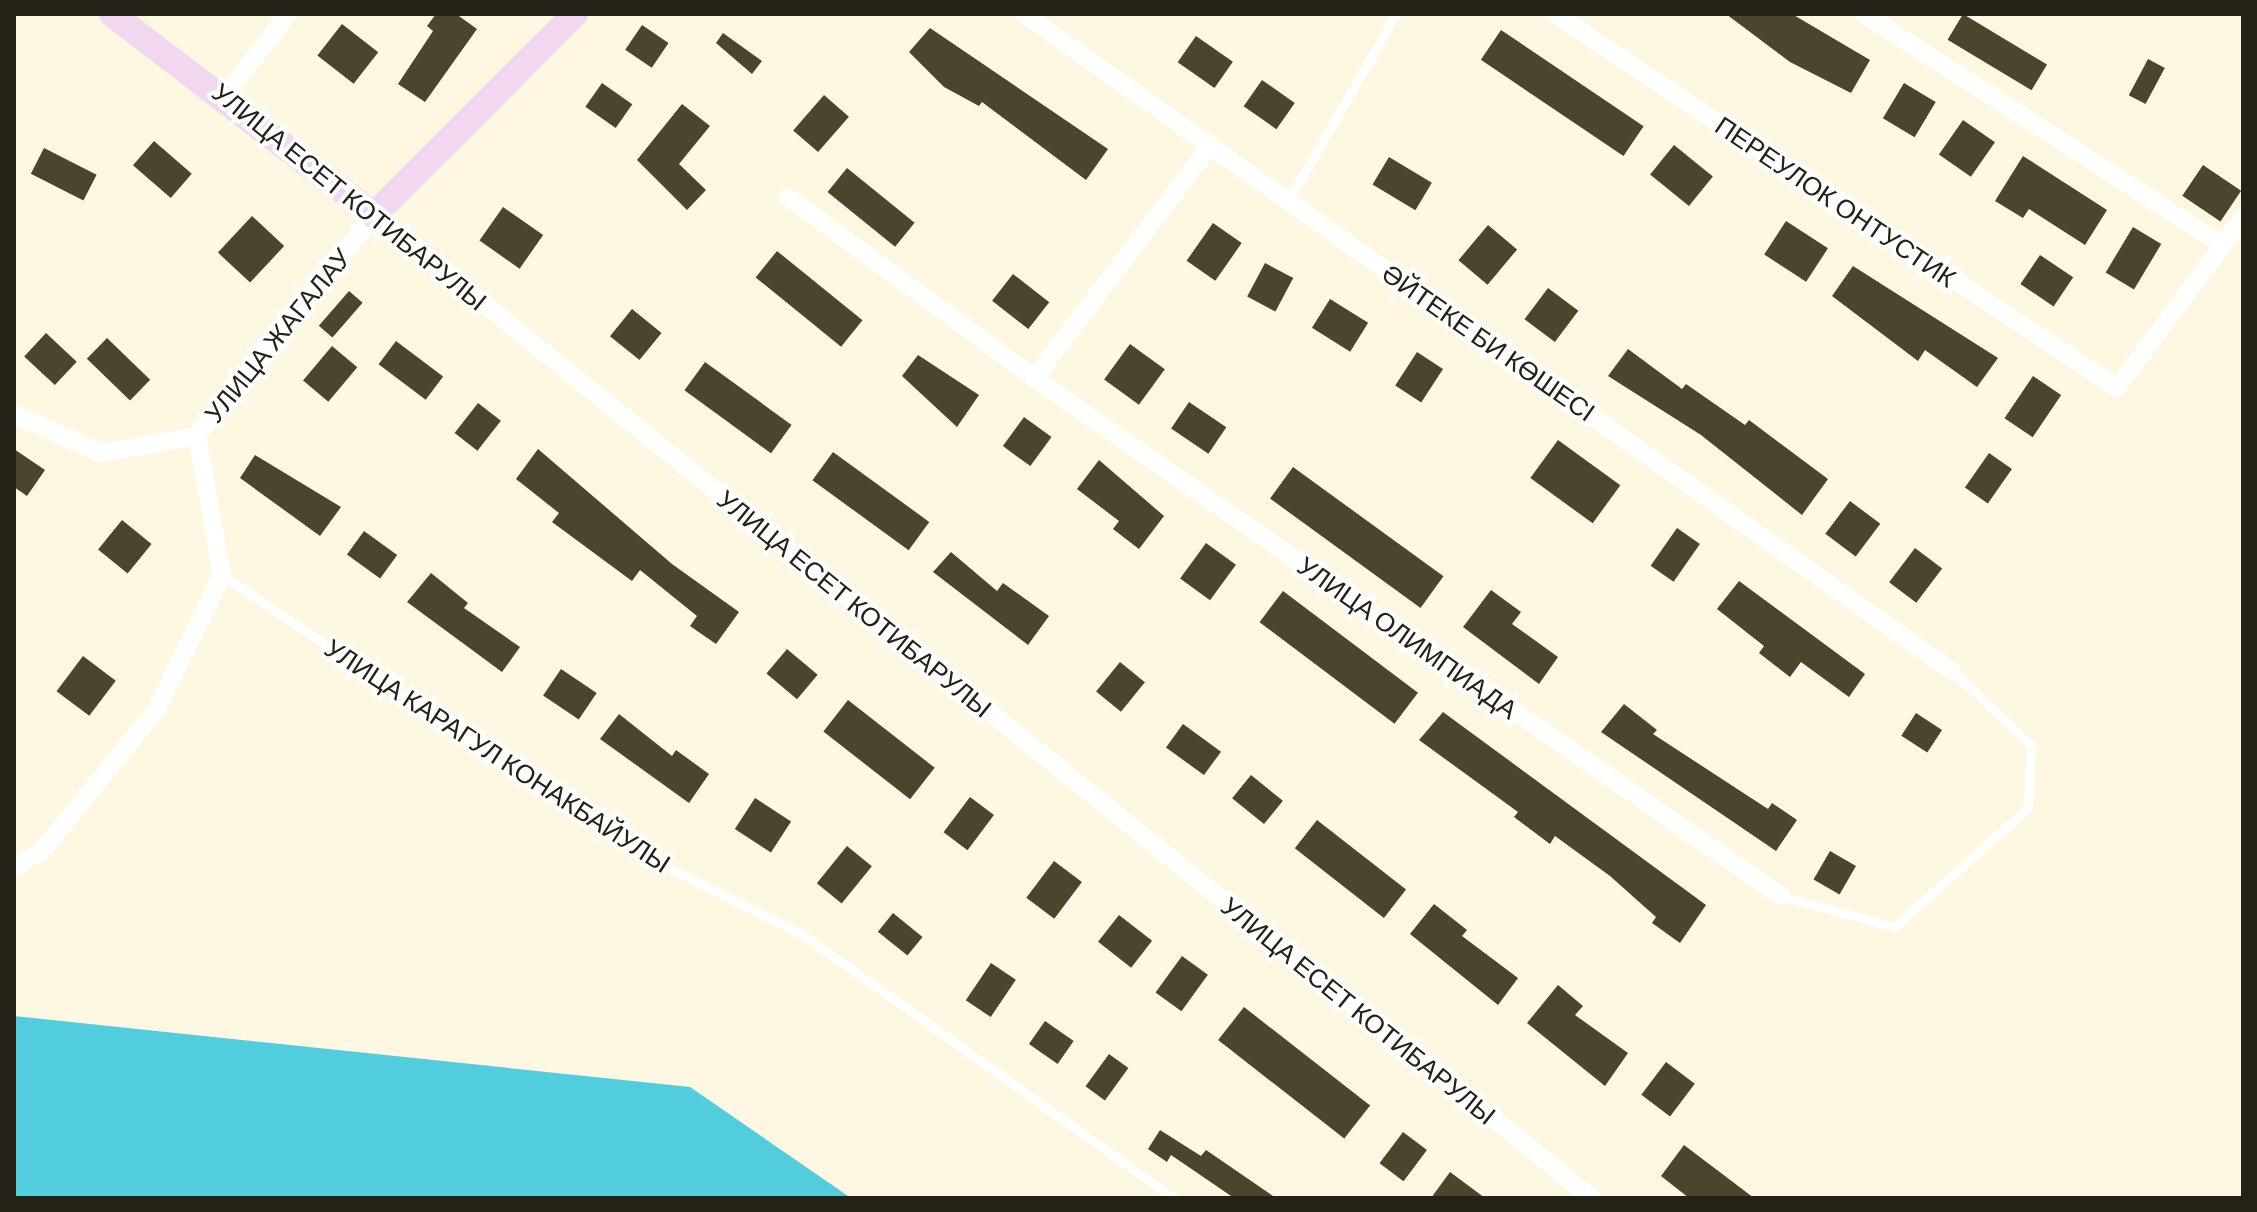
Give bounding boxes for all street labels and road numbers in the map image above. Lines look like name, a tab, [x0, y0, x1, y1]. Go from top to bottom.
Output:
street label: УЛИЦА ЕСЕТ КОТИБАРУЛЫ	[207, 76, 493, 316]
street label: ПЕРЕУЛОК ОНТУСТИК	[1710, 109, 1962, 293]
street label: УЛИЦА ЖАГАЛАУ	[197, 242, 357, 428]
street label: ӘЙТЕКЕ БИ КӨШЕСІ	[1377, 257, 1601, 427]
street label: УЛИЦА ЕСЕТ КОТИБАРУЛЫ	[712, 483, 998, 723]
street label: УЛИЦА ОЛИМПИАДА	[1292, 549, 1524, 725]
street label: УЛИЦА КАРАГУЛ КОНАКБАЙУЛЫ	[320, 632, 676, 878]
street label: УЛИЦА ЕСЕТ КОТИБАРУЛЫ	[1216, 890, 1502, 1130]

